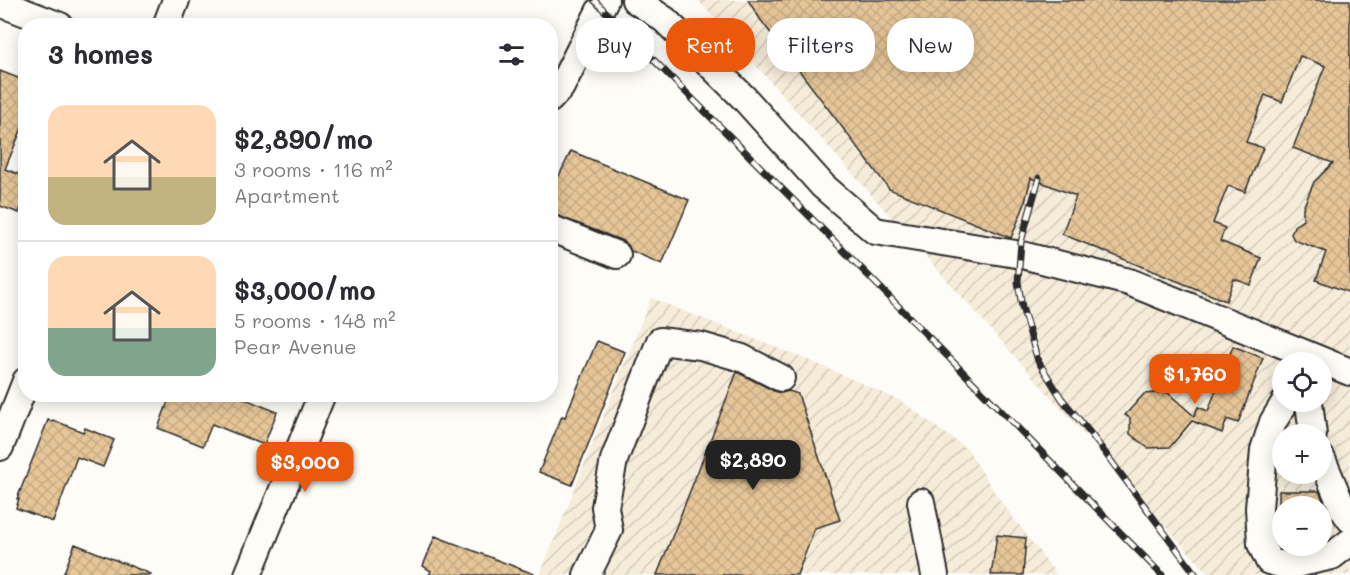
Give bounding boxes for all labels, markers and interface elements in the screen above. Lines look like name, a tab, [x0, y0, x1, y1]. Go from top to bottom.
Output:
chip: Buy	[576, 18, 654, 72]
chip: Rent	[666, 18, 755, 72]
chip: Filters	[767, 18, 875, 72]
chip: New	[887, 18, 974, 72]
text: 3 homes	[48, 37, 153, 71]
icon: filters	[495, 38, 528, 71]
text: $2,890/mo	[234, 122, 373, 156]
icon: home	[96, 129, 168, 201]
text: 3 rooms · 116 m²	[234, 156, 393, 182]
text: Apartment	[234, 182, 340, 208]
text: $3,000/mo	[234, 273, 375, 307]
icon: home	[96, 280, 168, 352]
text: 5 rooms · 148 m²	[234, 307, 396, 333]
text: Pear Avenue	[234, 333, 357, 359]
map controls	[1272, 352, 1332, 556]
button: locate	[1272, 352, 1332, 412]
pin: $1,760	[1146, 354, 1244, 405]
text: $1,760	[1163, 360, 1227, 386]
button: +	[1272, 424, 1332, 484]
pin: $2,890	[704, 440, 802, 491]
pin: $3,000	[256, 442, 354, 493]
text: $2,890	[720, 446, 786, 472]
text: $3,000	[270, 448, 340, 474]
button: −	[1272, 496, 1332, 556]

